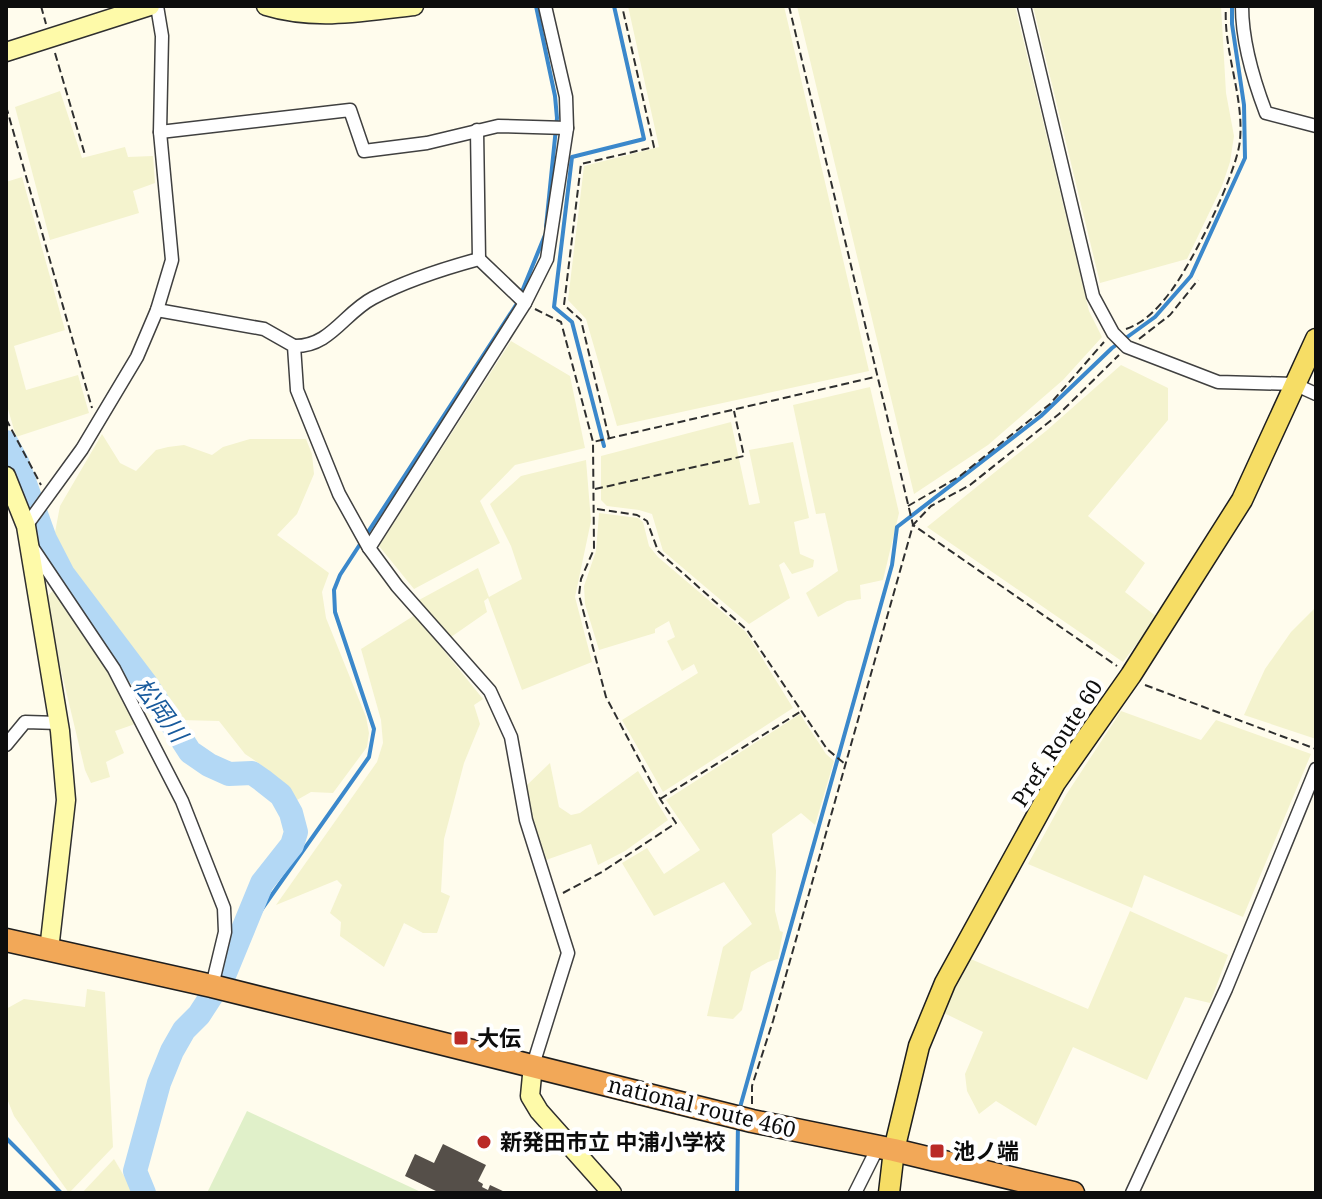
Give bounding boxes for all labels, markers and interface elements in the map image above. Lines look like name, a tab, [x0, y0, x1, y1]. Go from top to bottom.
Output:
water label: 松岡川	[127, 670, 197, 750]
street label: Pref. Route 60	[1004, 673, 1108, 812]
place label: 大伝	[477, 1022, 521, 1052]
marker: 大伝	[452, 1029, 470, 1047]
street label: national route 460	[605, 1068, 799, 1144]
place label: 新発田市立 中浦小学校	[500, 1126, 726, 1156]
marker: 新発田市立 中浦小学校	[475, 1133, 493, 1151]
place label: 池ノ端	[953, 1135, 1019, 1165]
marker: 池ノ端	[928, 1142, 946, 1160]

